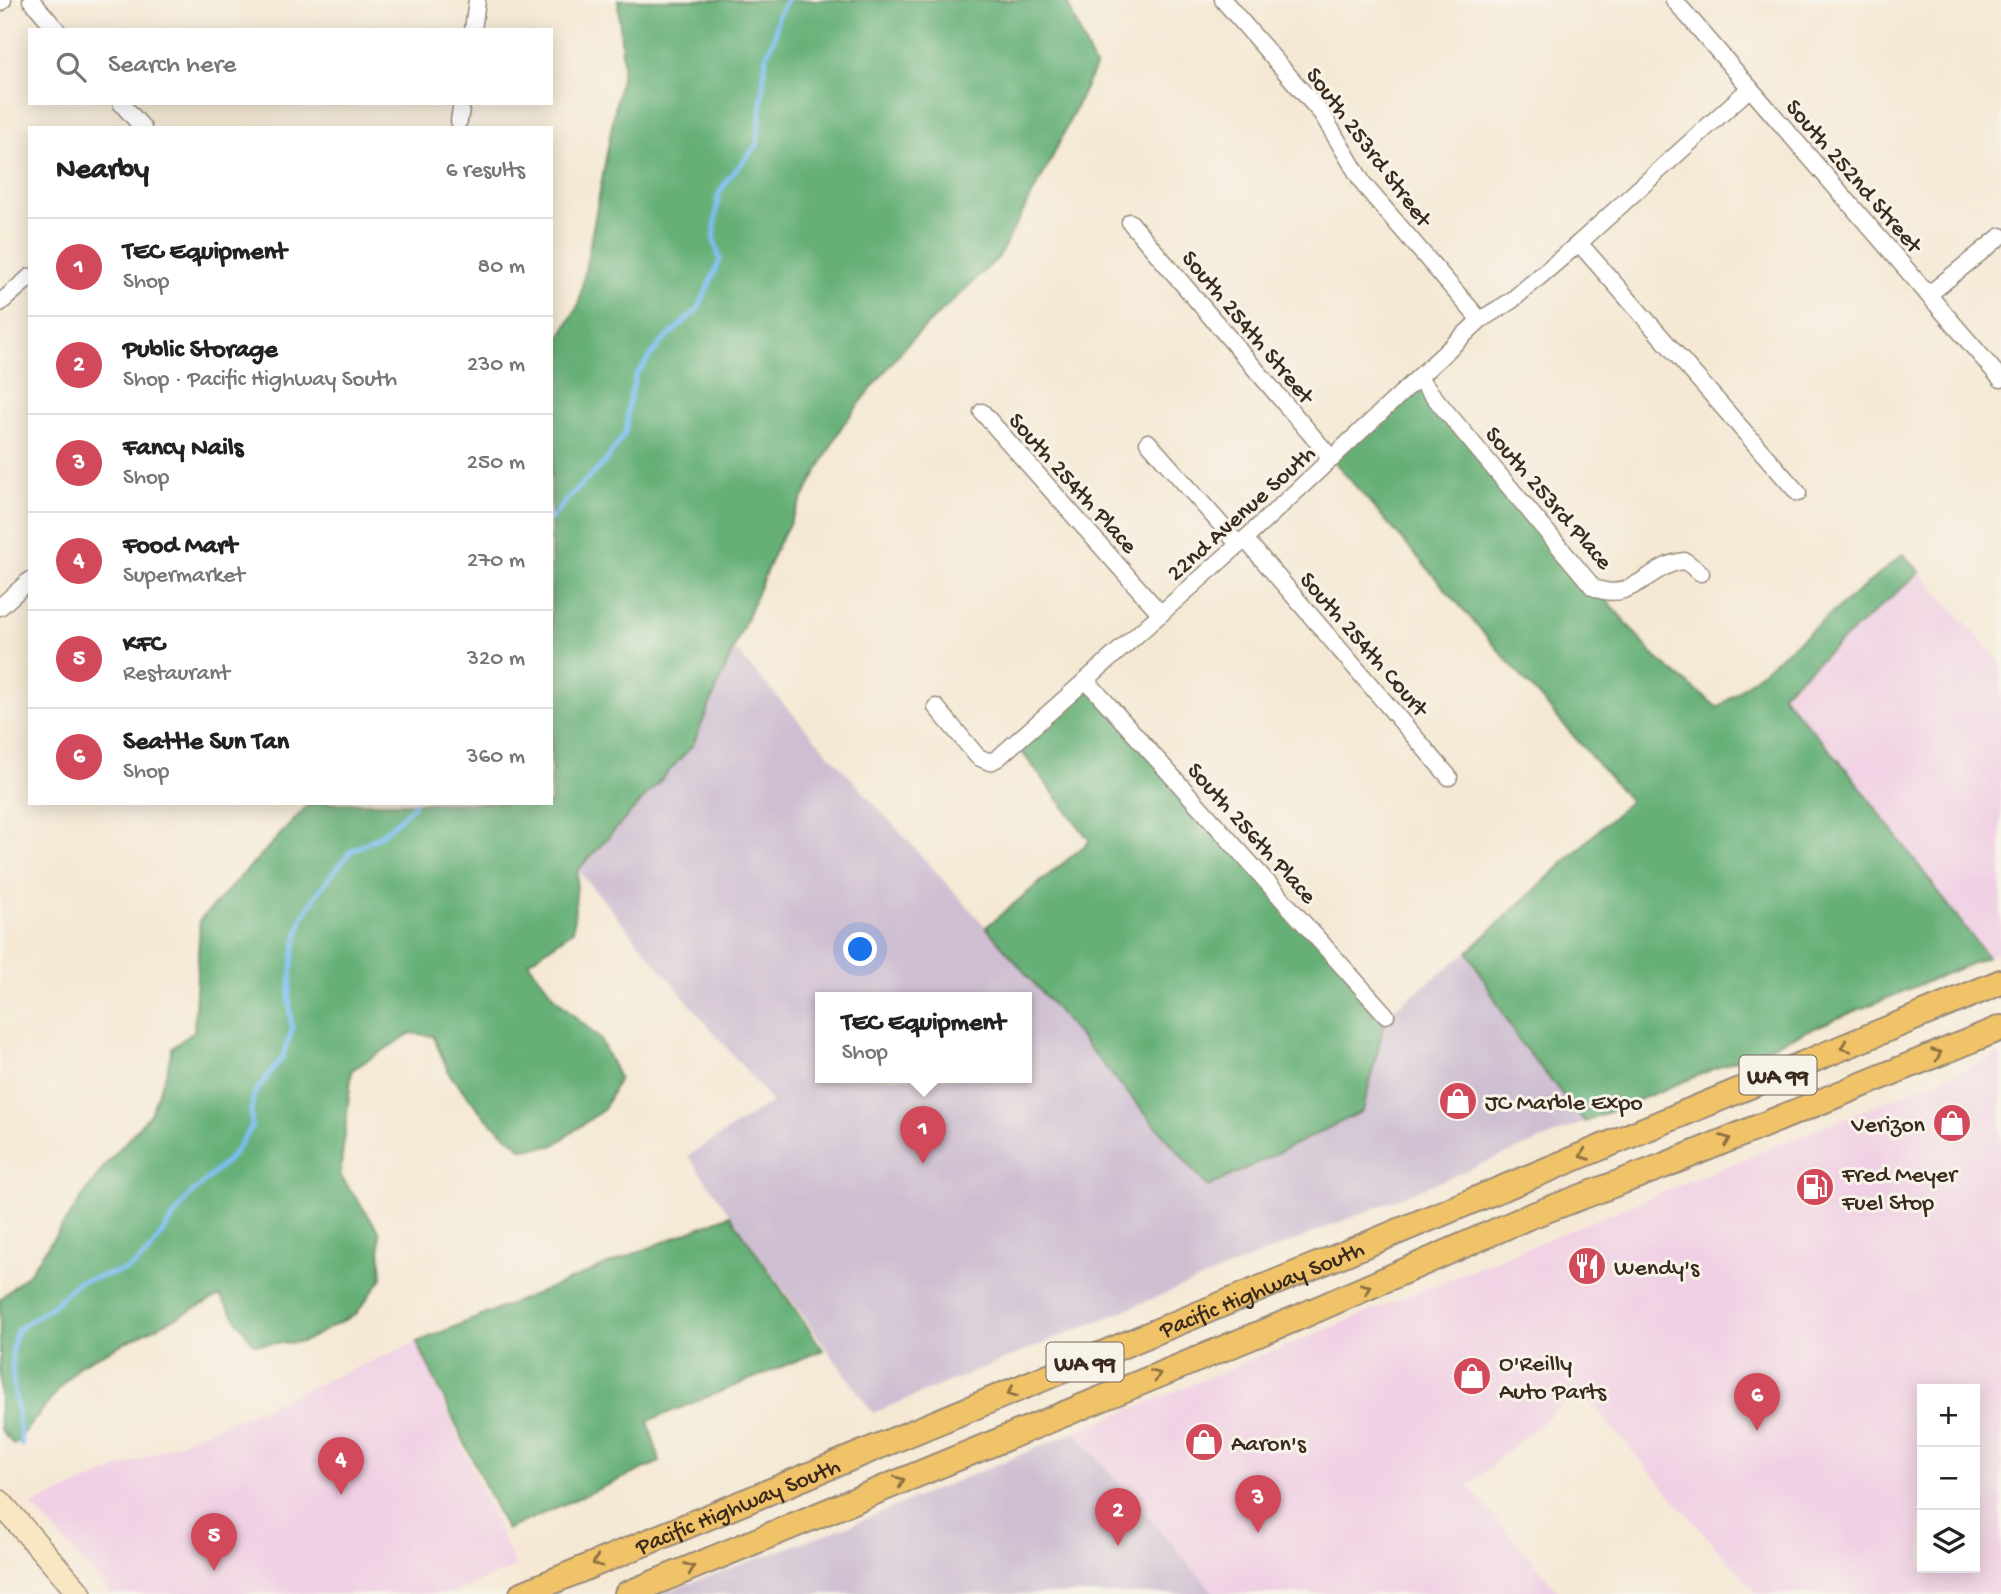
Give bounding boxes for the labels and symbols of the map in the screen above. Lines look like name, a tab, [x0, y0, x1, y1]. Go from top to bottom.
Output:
street label: South 253rd Street	[1298, 63, 1438, 235]
street label: South 252nd Street	[1778, 94, 1929, 262]
street label: South 254th Street	[1174, 246, 1320, 413]
street label: South 254th Place	[1000, 408, 1143, 561]
street label: South 253rd Place	[1477, 422, 1618, 577]
street label: 22nd Avenue South	[1162, 440, 1323, 589]
street label: South 254th Court	[1292, 567, 1435, 725]
street label: South 256th Place	[1179, 758, 1322, 912]
your location	[843, 932, 877, 966]
one-way arrow	[1840, 1039, 1853, 1053]
one-way arrow	[1929, 1048, 1942, 1062]
road number: WA 99	[1740, 1056, 1816, 1094]
shop icon: JC Marble Expo	[1437, 1080, 1479, 1122]
place label: JC Marble Expo	[1485, 1090, 1643, 1119]
shop icon: Verizon	[1931, 1102, 1973, 1144]
pin: 1	[900, 1106, 946, 1164]
place label: Verizon	[1850, 1112, 1926, 1141]
one-way arrow	[1720, 1135, 1732, 1149]
one-way arrow	[1579, 1147, 1591, 1161]
place label: Fred Meyer Fuel Stop	[1841, 1162, 1959, 1219]
fuel station icon: Fred Meyer Fuel Stop	[1794, 1166, 1836, 1208]
street label: Pacific Highway South	[1155, 1236, 1369, 1347]
restaurant icon: Wendy's	[1566, 1245, 1608, 1287]
place label: Wendy's	[1614, 1255, 1700, 1284]
one-way arrow	[1358, 1282, 1371, 1296]
road number: WA 99	[1046, 1343, 1124, 1382]
place label: O'Reilly Auto Parts	[1499, 1351, 1607, 1408]
shop icon: O'Reilly Auto Parts	[1451, 1355, 1493, 1397]
one-way arrow	[1149, 1370, 1161, 1384]
pin: 6	[1734, 1373, 1780, 1431]
one-way arrow	[1006, 1383, 1018, 1397]
shop icon: Aaron's	[1183, 1421, 1225, 1463]
place label: Aaron's	[1231, 1431, 1307, 1460]
pin: 4	[318, 1437, 364, 1495]
street label: Pacific Highway South	[631, 1453, 845, 1564]
one-way arrow	[893, 1475, 905, 1489]
pin: 3	[1235, 1475, 1281, 1533]
pin: 2	[1095, 1488, 1141, 1546]
pin: 5	[191, 1513, 237, 1571]
one-way arrow	[592, 1554, 604, 1568]
one-way arrow	[682, 1562, 695, 1576]

